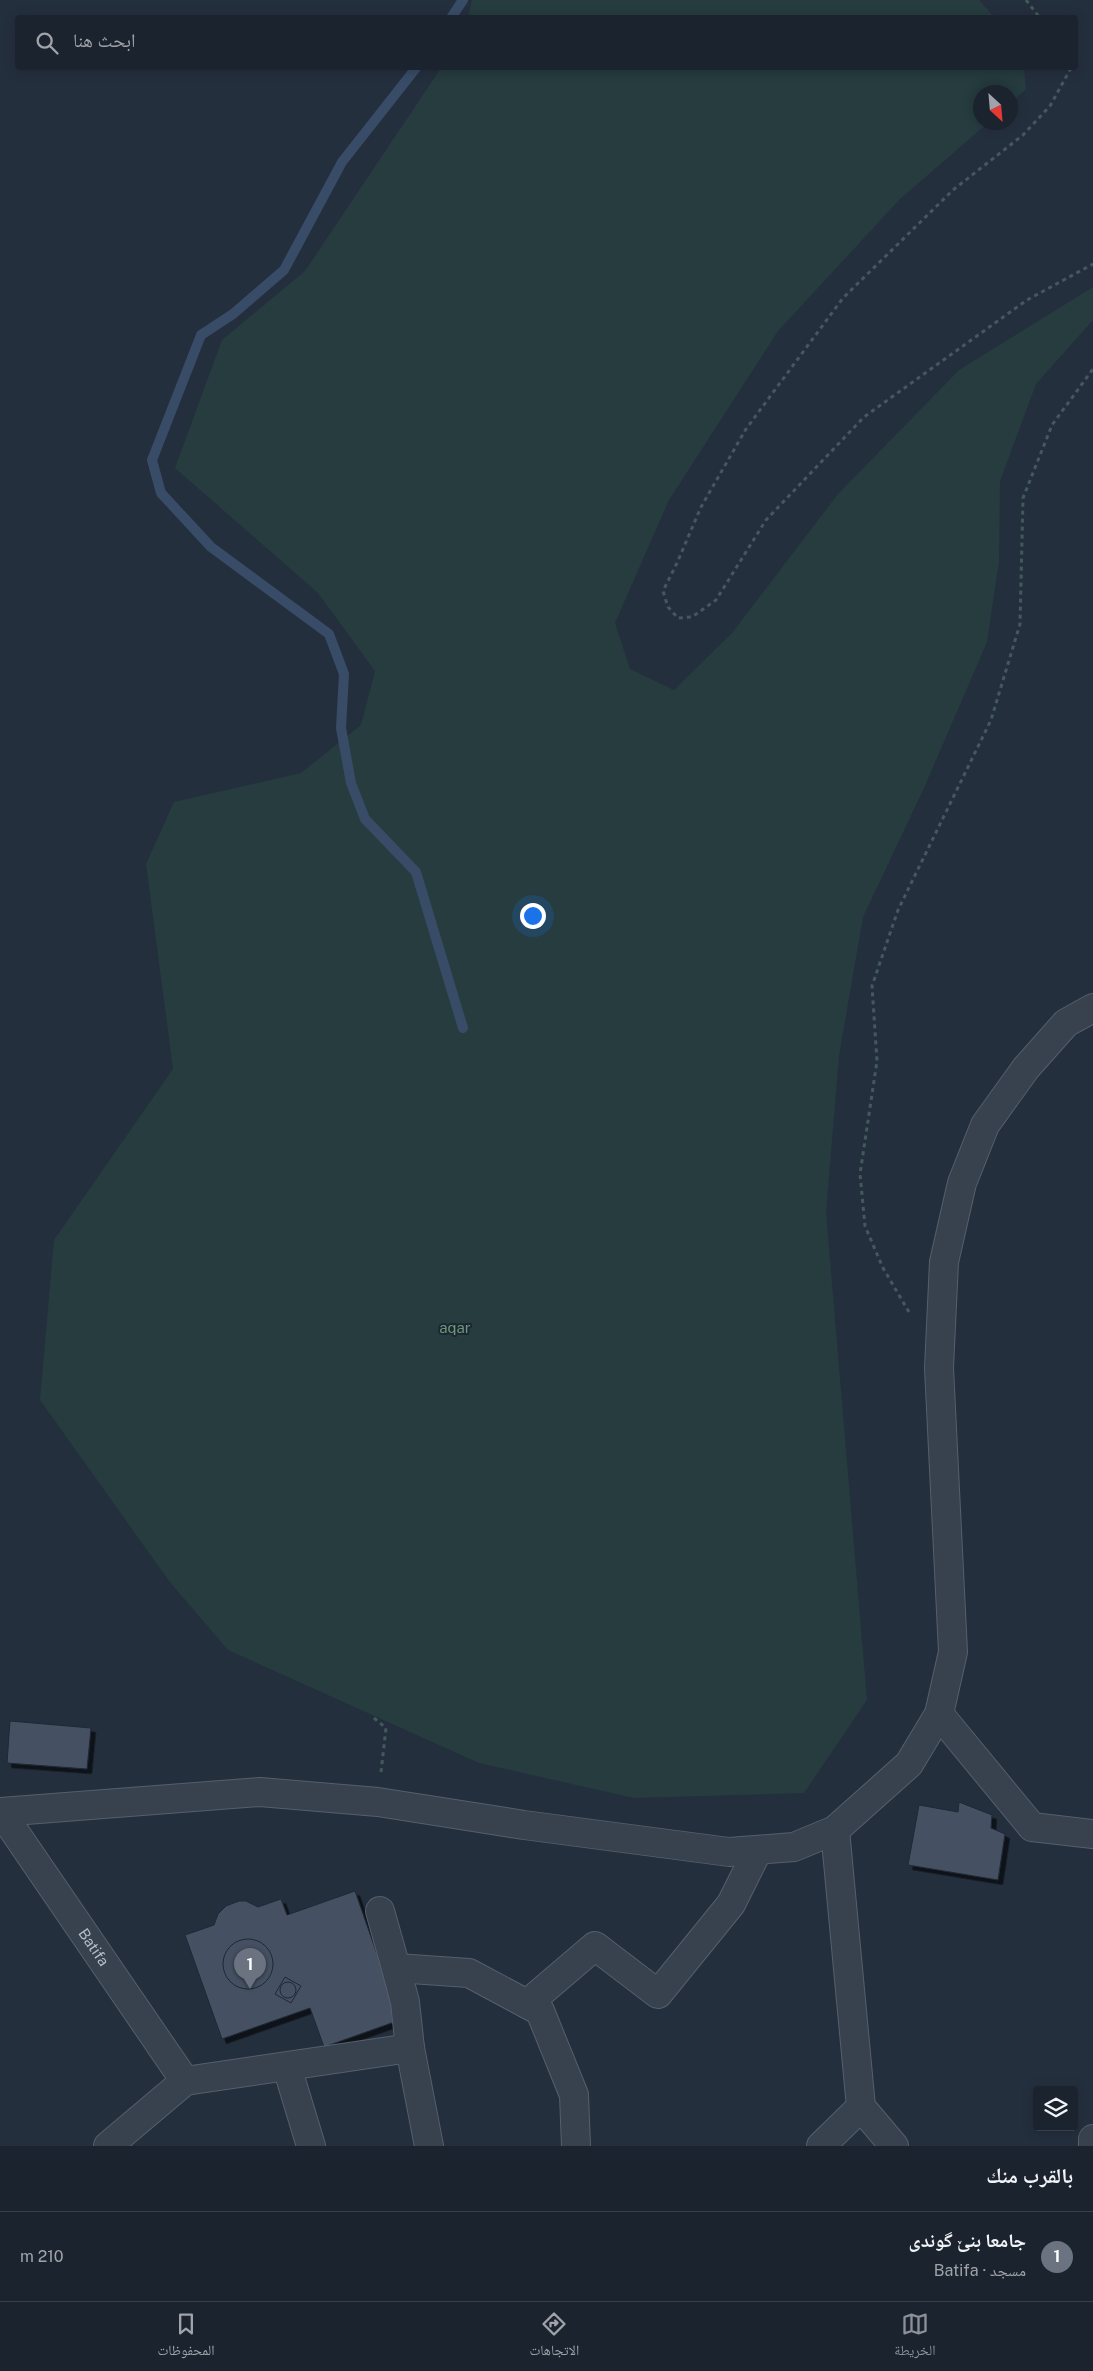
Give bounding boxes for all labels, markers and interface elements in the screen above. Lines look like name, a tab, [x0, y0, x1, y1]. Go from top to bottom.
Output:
search box	[15, 15, 1078, 70]
icon: search	[33, 29, 61, 57]
text: ابحث هنا	[73, 29, 136, 51]
north arrow	[973, 85, 1018, 130]
your location	[520, 903, 546, 929]
park label: aqar	[439, 1319, 471, 1336]
street label: Batifa	[75, 1925, 113, 1969]
pin: 1	[234, 1948, 266, 1989]
map controls	[1033, 2086, 1078, 2131]
button: layers	[1033, 2086, 1078, 2131]
text: بالقرب منك	[986, 2163, 1073, 2188]
text: جامعا بنێ گوندی	[909, 2229, 1026, 2251]
text: 210 m	[20, 2247, 64, 2266]
text: 1	[1054, 2247, 1060, 2266]
text: مسجد · Batifa	[934, 2261, 1026, 2280]
tab: المحفوظات	[158, 2310, 214, 2364]
tab: الاتجاهات	[530, 2310, 579, 2364]
tab: الخريطة	[894, 2310, 935, 2364]

